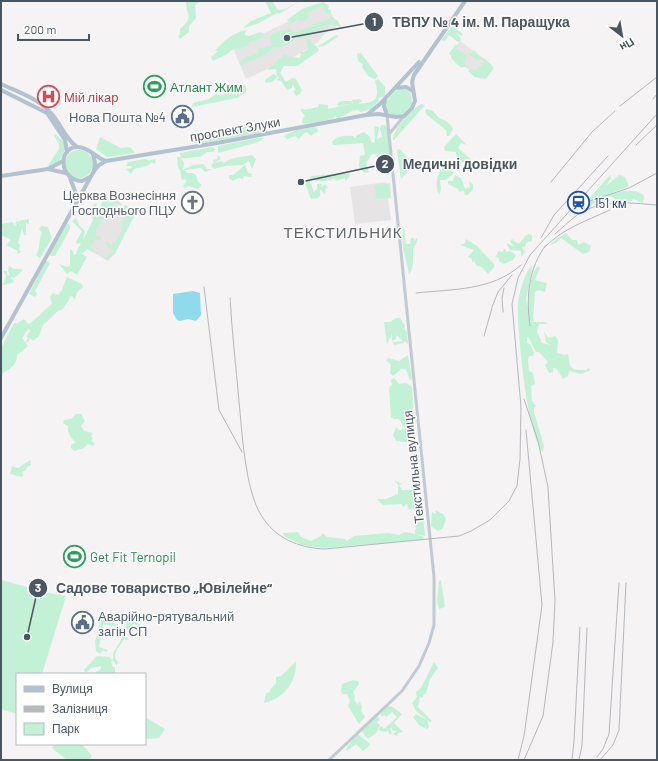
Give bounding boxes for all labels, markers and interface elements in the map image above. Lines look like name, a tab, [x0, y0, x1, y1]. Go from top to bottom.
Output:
callout: ТВПУ № 4 ім. М. Паращука	[364, 9, 578, 35]
text: ТВПУ № 4 ім. М. Паращука	[392, 13, 570, 30]
text: 1	[372, 14, 376, 28]
scale bar	[18, 16, 89, 42]
north arrow	[602, 16, 642, 56]
text: 200 m	[24, 22, 56, 36]
text: Пн	[618, 36, 637, 54]
sports icon: Атлант Жим	[141, 74, 167, 100]
place label: Атлант Жим	[170, 79, 243, 95]
hospital icon: Мій лікар	[35, 84, 61, 110]
place label: Мій лікар	[64, 89, 119, 105]
public building icon: Нова Пошта №4	[169, 104, 195, 130]
place label: Нова Пошта №4	[69, 109, 166, 125]
street label: проспект Злуки	[189, 113, 281, 145]
callout: Медичні довідки	[375, 151, 526, 177]
text: Медичні довідки	[403, 155, 517, 172]
text: 2	[382, 156, 389, 170]
place label: Церква Вознесіння Господнього ПЦУ	[63, 187, 177, 218]
church icon: Церква Вознесіння Господнього ПЦУ	[179, 189, 205, 215]
station icon: 151 км	[566, 190, 592, 216]
place label: 151 км	[594, 195, 627, 211]
district label: ТЕКСТИЛЬНИК	[283, 223, 403, 241]
street label: Текстильна вулиця	[399, 410, 427, 524]
sports icon: Get Fit Ternopil	[61, 544, 87, 570]
place label: Get Fit Ternopil	[90, 549, 176, 565]
callout: Садове товариство „Ювілейне“	[28, 575, 280, 601]
text: Садове товариство „Ювілейне“	[56, 579, 273, 596]
text: 3	[35, 580, 41, 594]
place label: Аварійно-рятувальний загін СП	[98, 608, 234, 639]
public building icon: Аварійно-рятувальний загін СП	[69, 610, 95, 636]
legend	[16, 673, 146, 745]
text: Вулиця	[52, 681, 93, 696]
text: Залізниця	[52, 701, 108, 716]
text: Парк	[52, 721, 80, 736]

